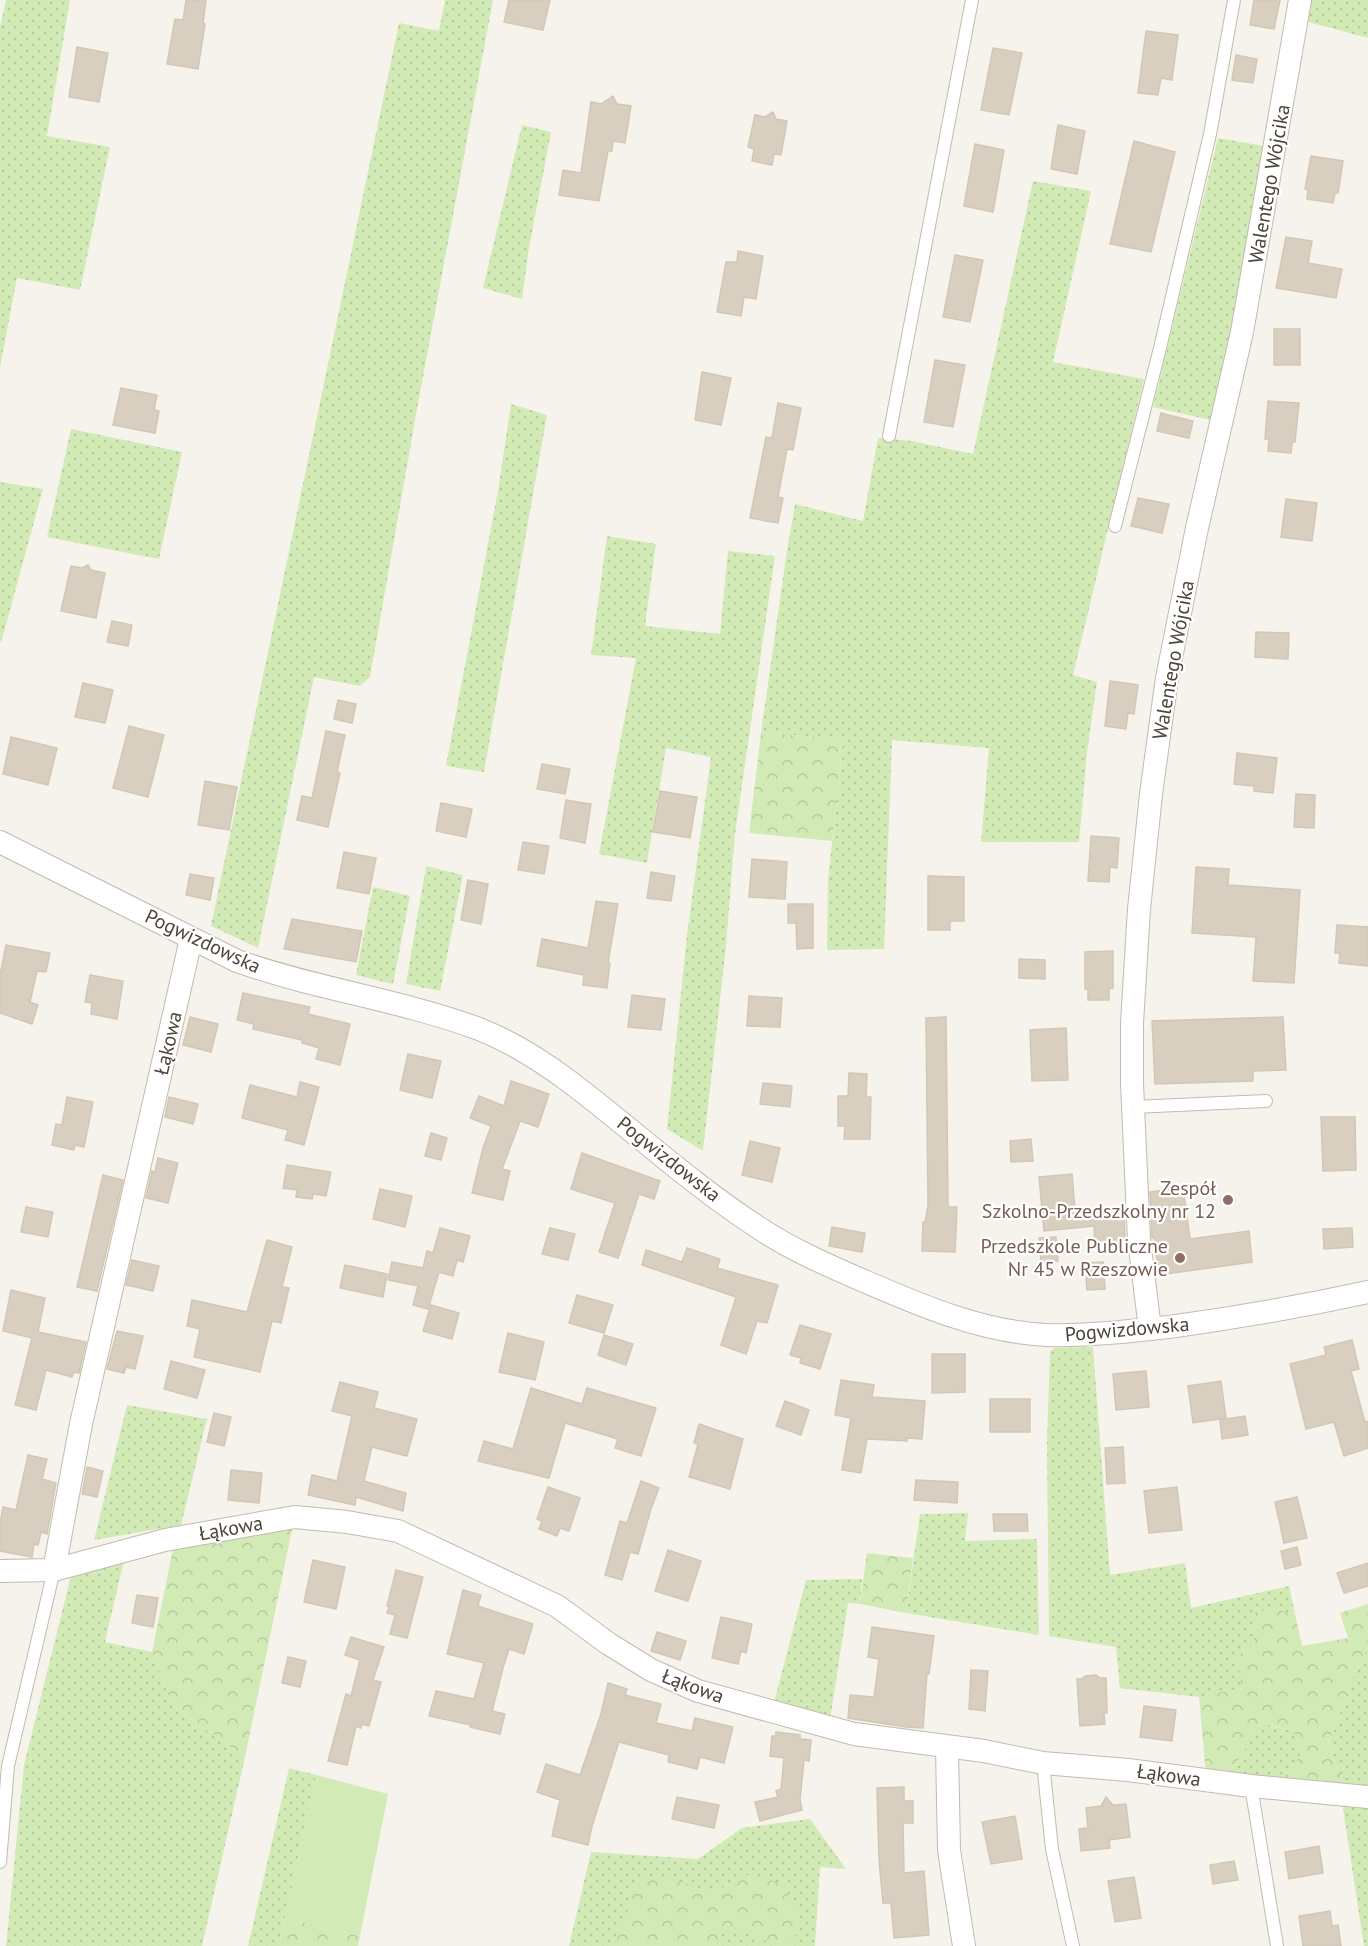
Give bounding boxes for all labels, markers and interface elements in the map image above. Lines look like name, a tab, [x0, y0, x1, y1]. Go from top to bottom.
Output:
street label: Walentego Wójcika	[1242, 102, 1296, 266]
street label: Walentego Wójcika	[1146, 578, 1200, 742]
street label: Pogwizdowska	[141, 903, 265, 979]
street label: Łąkowa	[148, 1009, 188, 1077]
street label: Pogwizdowska	[612, 1110, 726, 1208]
place label: Zespół Szkolno-Przedszkolny nr 12	[982, 1175, 1216, 1224]
marker: Zespół Szkolno-Przedszkolny nr 12	[1221, 1193, 1235, 1207]
place label: Przedszkole Publiczne Nr 45 w Rzeszowie	[980, 1233, 1168, 1282]
marker: Przedszkole Publiczne Nr 45 w Rzeszowie	[1173, 1251, 1187, 1265]
street label: Pogwizdowska	[1064, 1311, 1190, 1347]
street label: Łąkowa	[197, 1510, 265, 1546]
street label: Łąkowa	[658, 1663, 728, 1709]
street label: Łąkowa	[1135, 1758, 1203, 1792]

